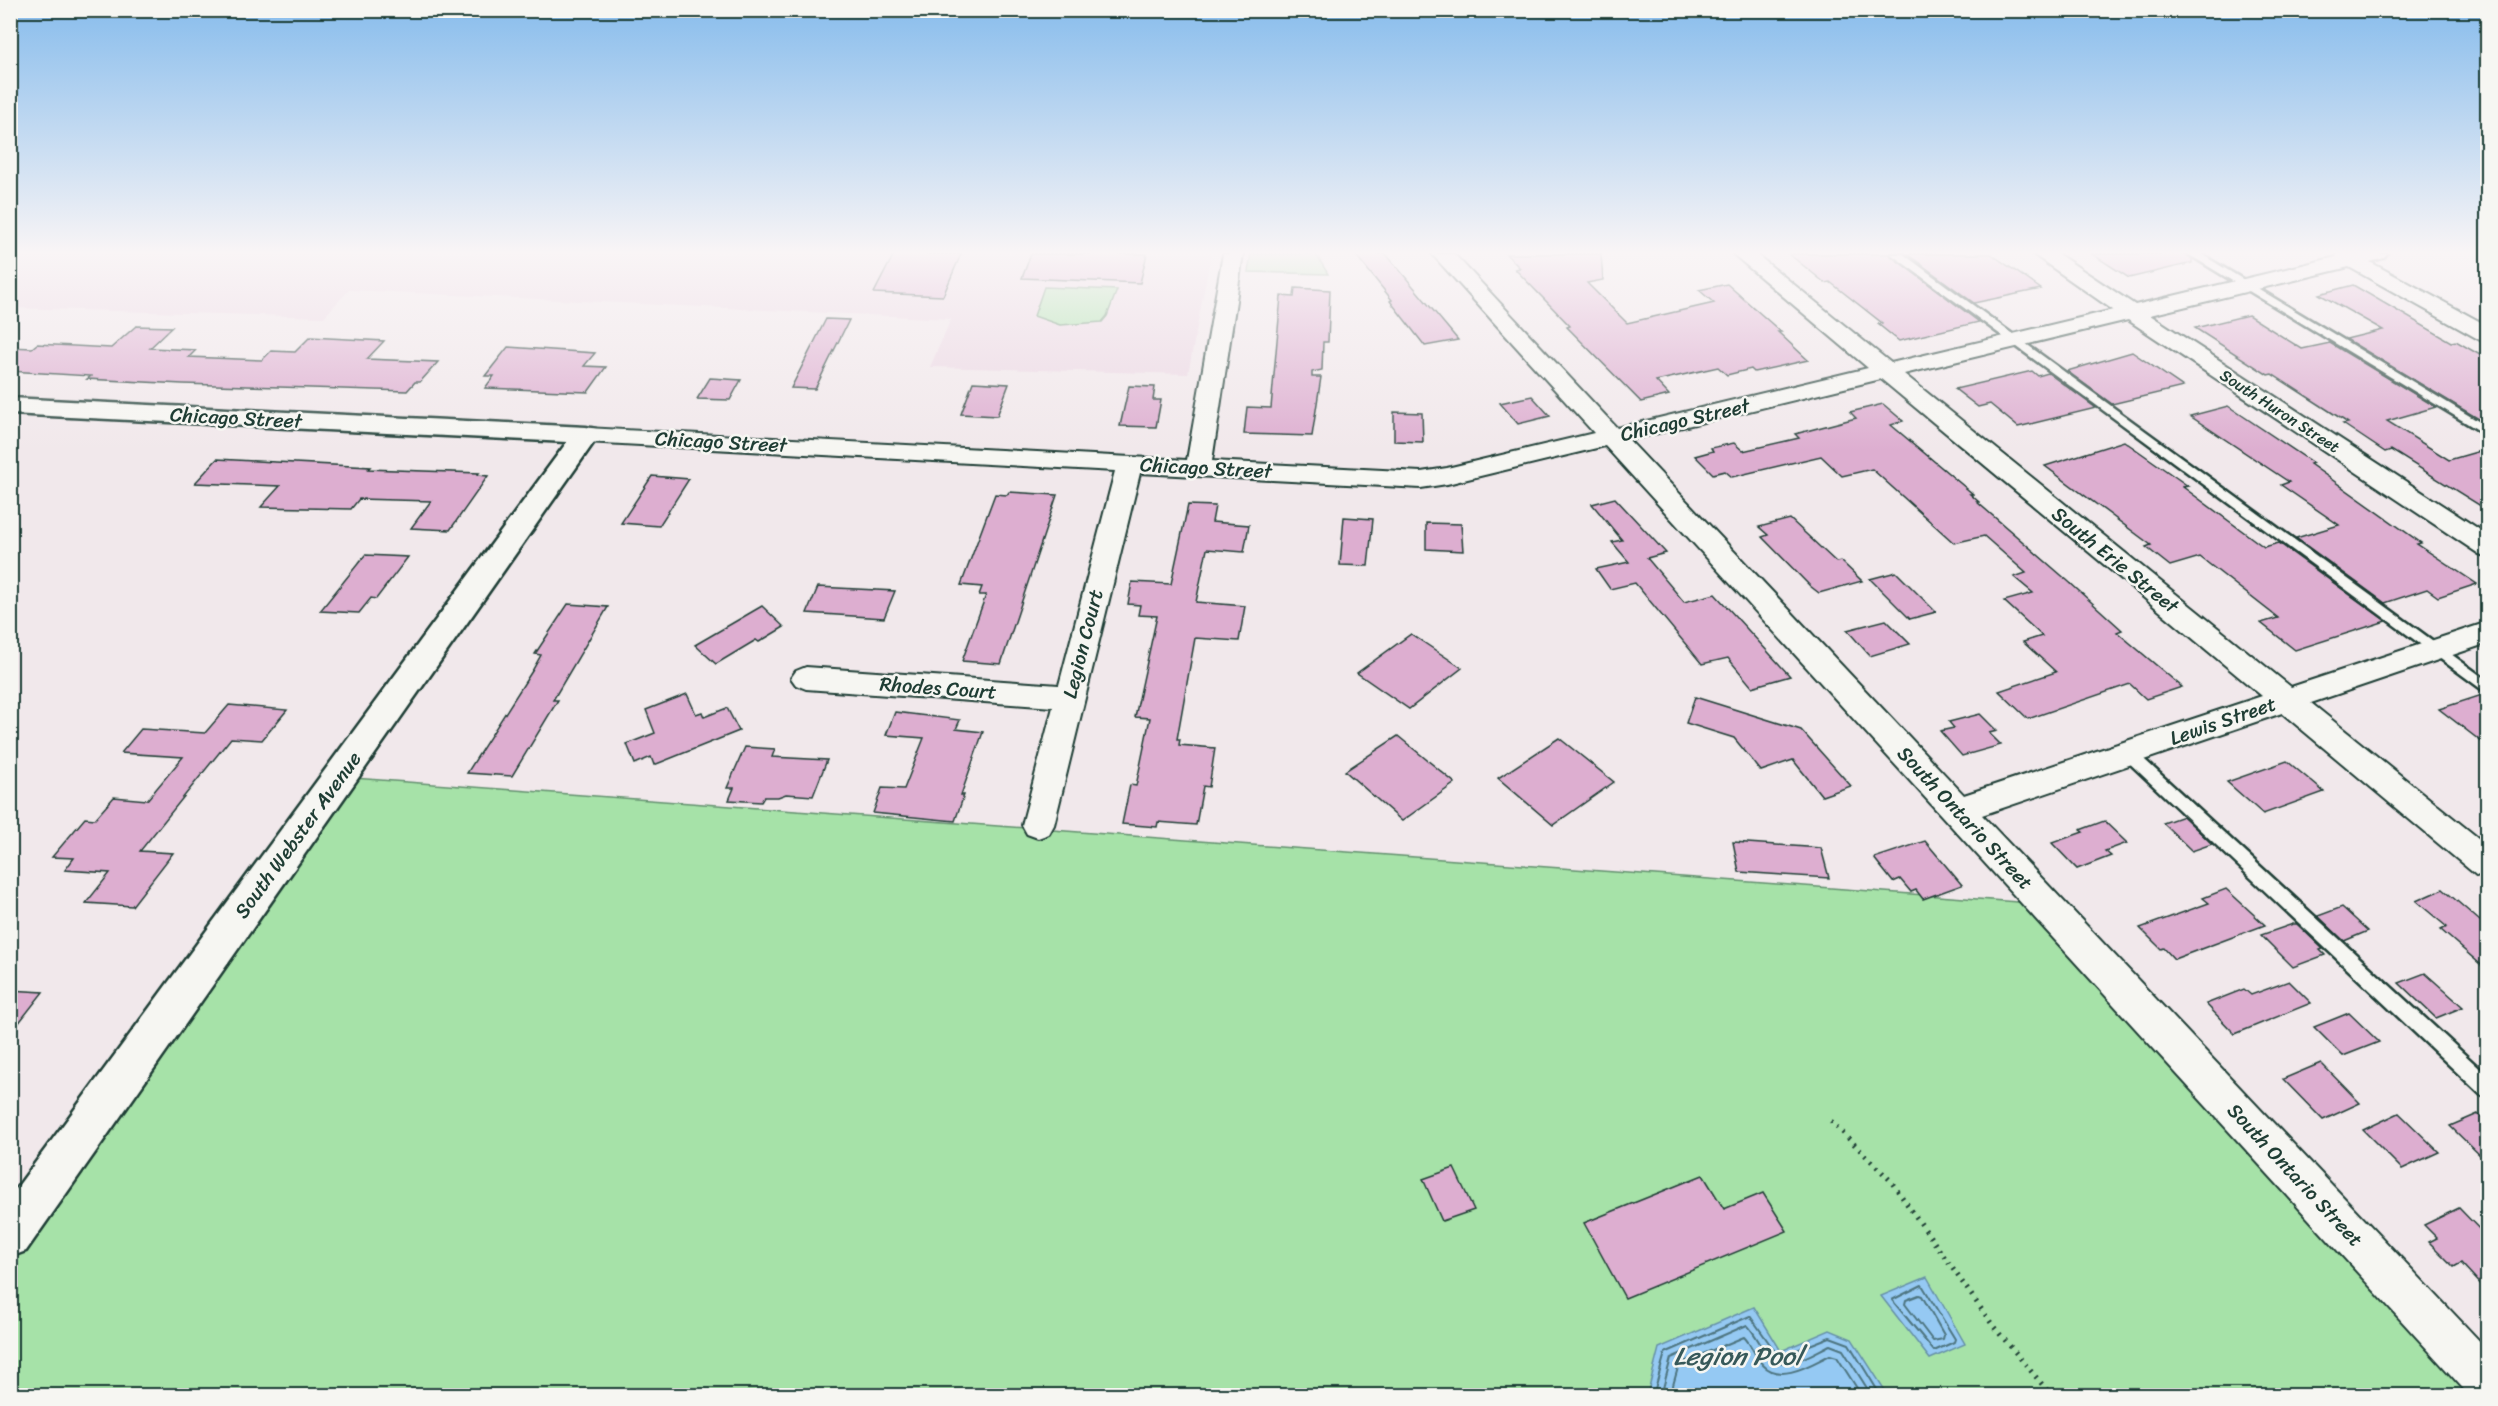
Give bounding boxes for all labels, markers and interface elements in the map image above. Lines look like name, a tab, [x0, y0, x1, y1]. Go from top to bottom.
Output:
street label: South Huron Street	[2214, 361, 2346, 461]
street label: Chicago Street	[1617, 388, 1754, 452]
street label: Chicago Street	[169, 397, 304, 439]
street label: Chicago Street	[654, 421, 789, 463]
street label: Chicago Street	[1139, 447, 1274, 489]
street label: South Erie Street	[2044, 497, 2187, 623]
street label: Legion Court	[1053, 586, 1114, 702]
street label: Rhodes Court	[878, 666, 998, 710]
street label: Lewis Street	[2165, 686, 2281, 756]
street label: South Ontario Street	[1888, 738, 2042, 899]
street label: South Webster Avenue	[225, 744, 371, 926]
street label: South Ontario Street	[2218, 1095, 2372, 1256]
water label: Legion Pool	[1674, 1333, 1808, 1379]

